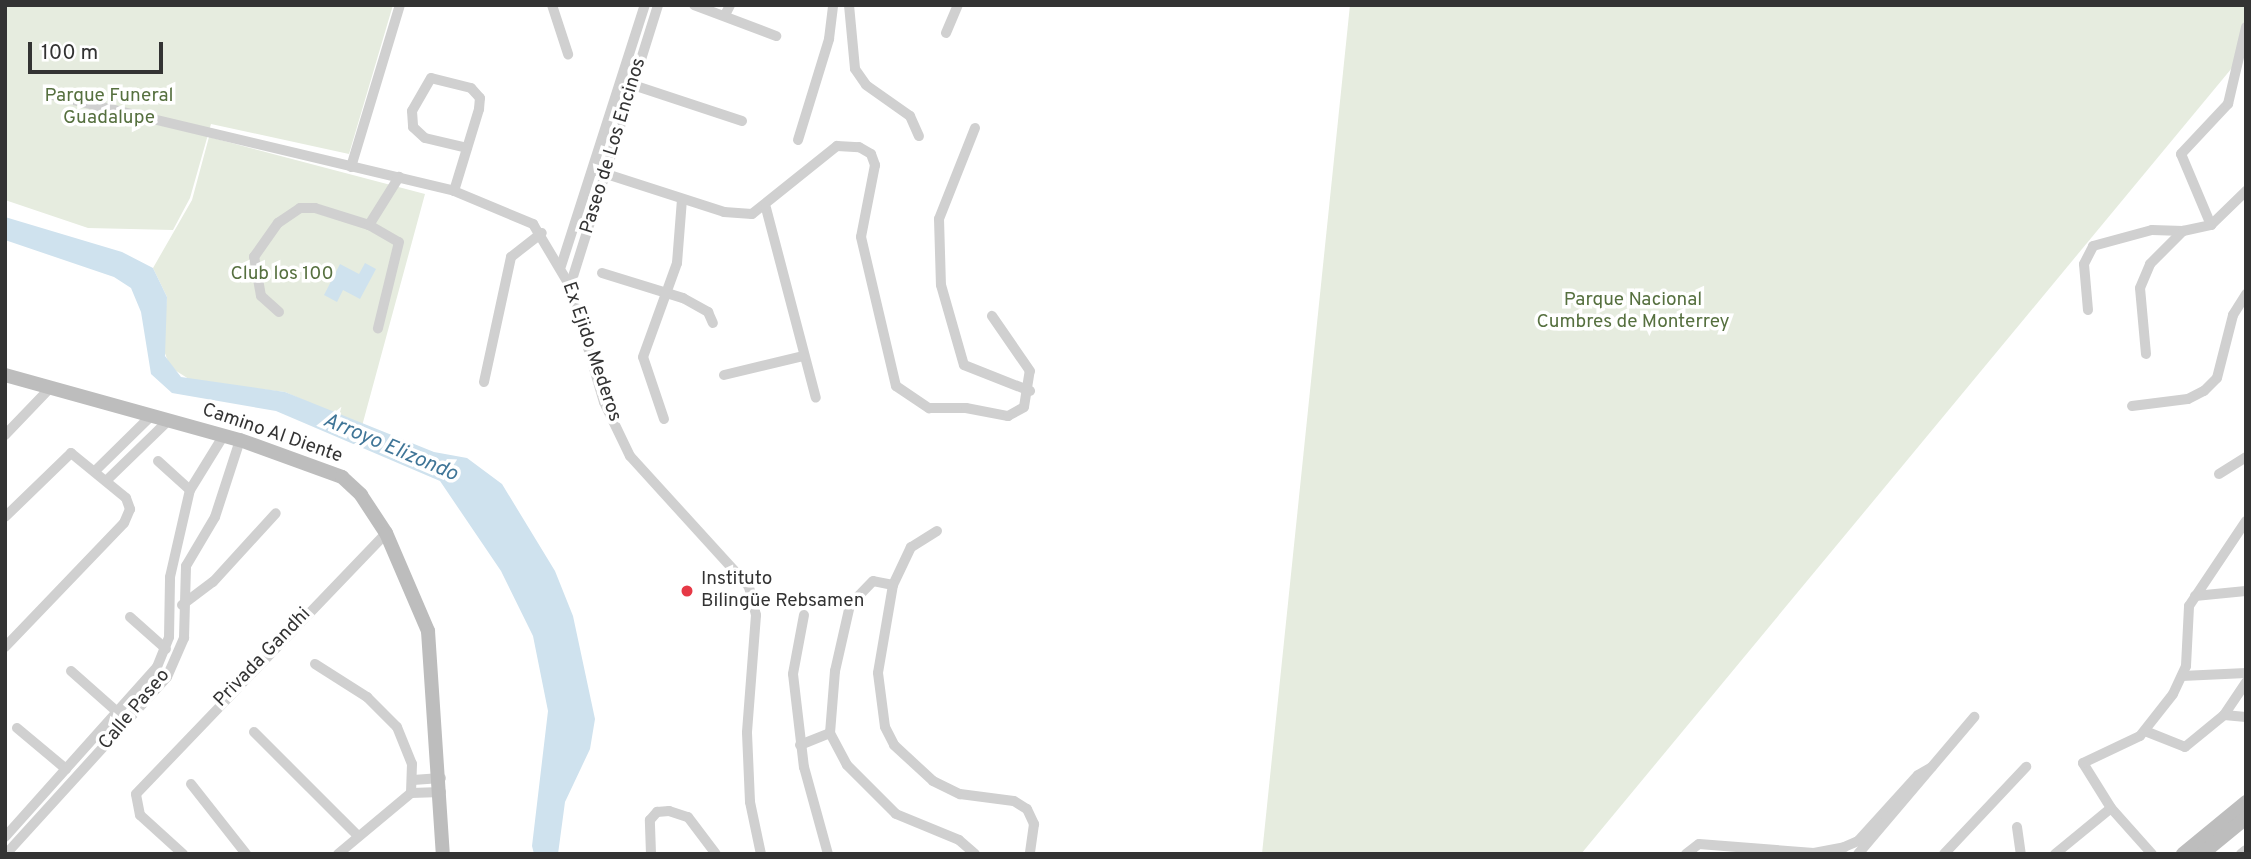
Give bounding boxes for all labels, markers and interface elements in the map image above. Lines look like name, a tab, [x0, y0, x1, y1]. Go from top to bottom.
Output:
scale bar	[32, 28, 166, 72]
text: 100 m	[41, 40, 98, 67]
street label: Paseo de Los Encinos	[576, 55, 652, 237]
park label: Parque Funeral Guadalupe	[45, 86, 173, 130]
park label: Club los 100	[230, 264, 334, 286]
street label: Ex Ejido Mederos	[556, 279, 626, 425]
park label: Parque Nacional Cumbres de Monterrey	[1536, 290, 1730, 334]
street label: Camino Al Diente	[198, 399, 346, 469]
water label: Arroyo Elizondo	[319, 408, 461, 488]
place label: Instituto Bilingüe Rebsamen	[701, 569, 864, 613]
marker: Instituto Bilingüe Rebsamen	[679, 583, 695, 599]
street label: Privada Gandhi	[210, 604, 316, 712]
street label: Calle Paseo	[95, 665, 175, 755]

